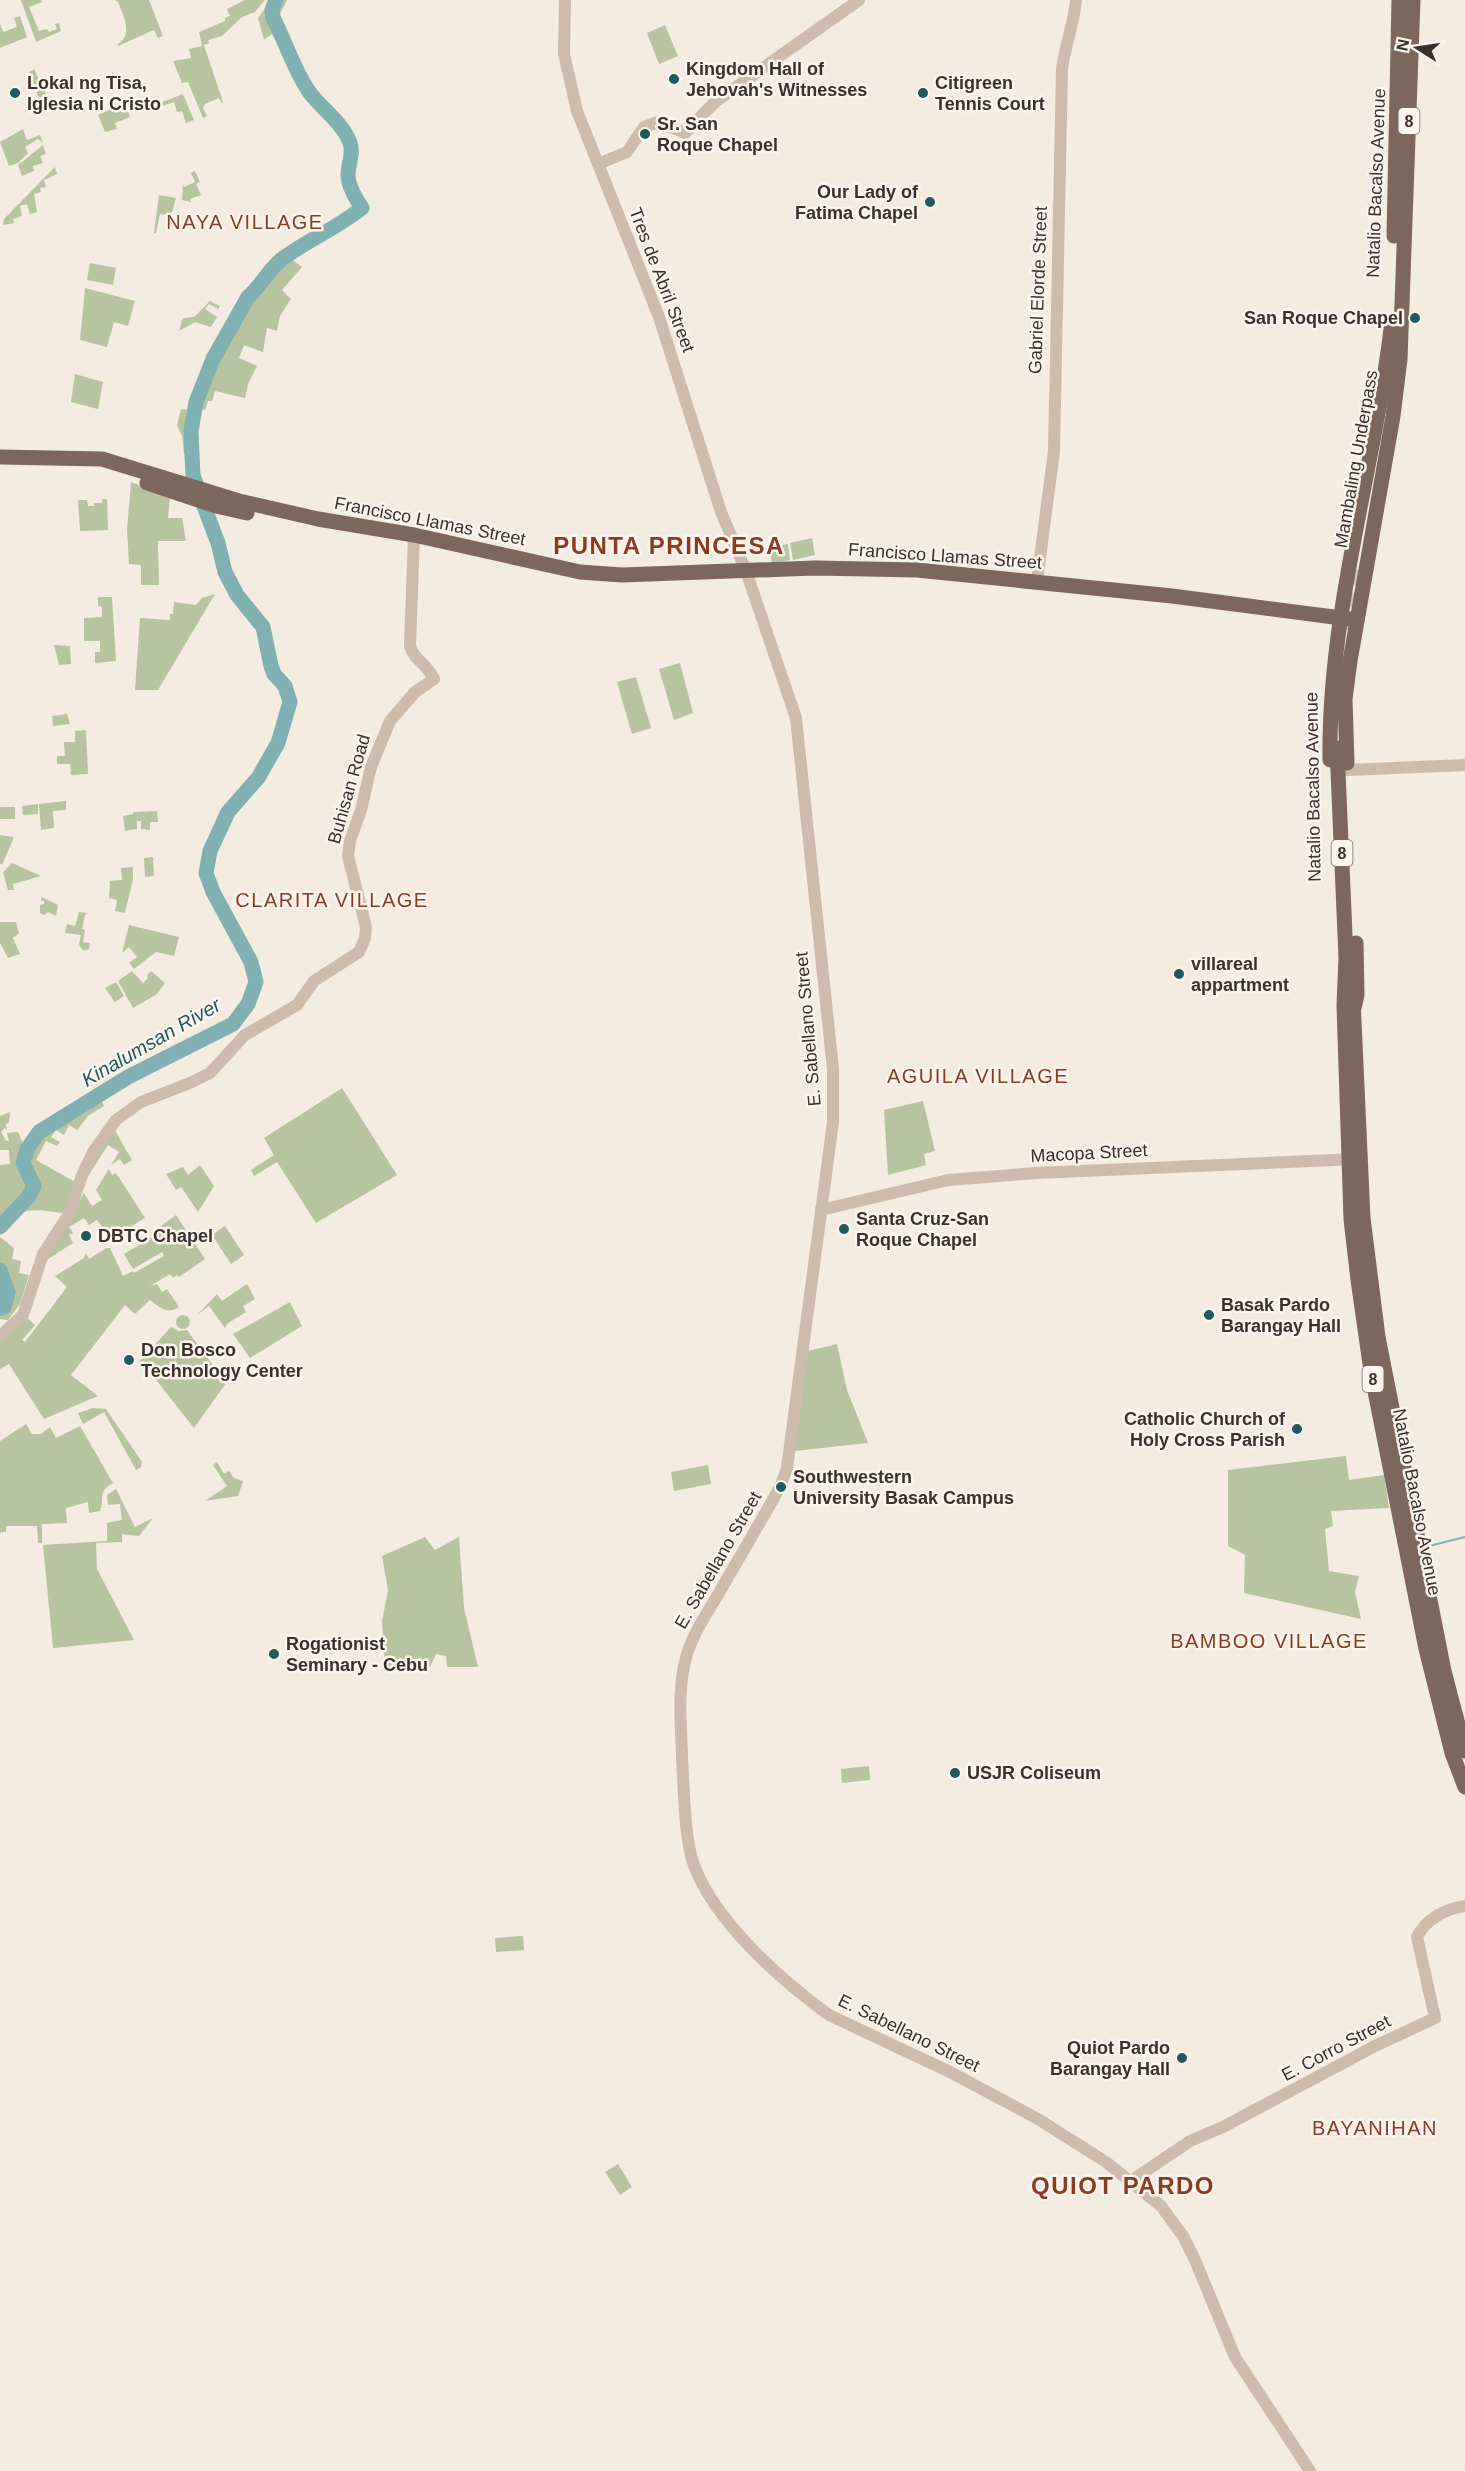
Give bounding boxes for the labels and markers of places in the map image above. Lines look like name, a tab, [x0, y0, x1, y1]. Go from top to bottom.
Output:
place label: Kingdom Hall of Jehovah's Witnesses	[686, 59, 867, 100]
marker: Kingdom Hall of Jehovah's Witnesses	[667, 72, 681, 86]
place label: Lokal ng Tisa, Iglesia ni Cristo	[27, 73, 161, 114]
place label: Citigreen Tennis Court	[935, 73, 1045, 114]
marker: Lokal ng Tisa, Iglesia ni Cristo	[8, 86, 22, 100]
marker: Citigreen Tennis Court	[916, 86, 930, 100]
place label: Sr. San Roque Chapel	[657, 114, 778, 155]
marker: Sr. San Roque Chapel	[638, 127, 652, 141]
place label: Our Lady of Fatima Chapel	[795, 182, 919, 223]
marker: Our Lady of Fatima Chapel	[923, 195, 937, 209]
place label: San Roque Chapel	[1244, 308, 1403, 328]
marker: San Roque Chapel	[1408, 311, 1422, 325]
place label: villareal appartment	[1191, 954, 1289, 995]
marker: villareal appartment	[1172, 967, 1186, 981]
place label: Santa Cruz-San Roque Chapel	[856, 1209, 989, 1250]
marker: Santa Cruz-San Roque Chapel	[837, 1222, 851, 1236]
place label: DBTC Chapel	[98, 1226, 213, 1246]
marker: DBTC Chapel	[79, 1229, 93, 1243]
place label: Basak Pardo Barangay Hall	[1221, 1295, 1341, 1336]
marker: Basak Pardo Barangay Hall	[1202, 1308, 1216, 1322]
place label: Don Bosco Technology Center	[141, 1340, 303, 1381]
marker: Don Bosco Technology Center	[122, 1353, 136, 1367]
place label: Catholic Church of Holy Cross Parish	[1124, 1409, 1286, 1450]
marker: Catholic Church of Holy Cross Parish	[1290, 1422, 1304, 1436]
place label: Southwestern University Basak Campus	[793, 1467, 1014, 1508]
marker: Southwestern University Basak Campus	[774, 1480, 788, 1494]
place label: Rogationist Seminary - Cebu	[286, 1634, 428, 1675]
marker: Rogationist Seminary - Cebu	[267, 1647, 281, 1661]
place label: USJR Coliseum	[967, 1763, 1101, 1783]
marker: USJR Coliseum	[948, 1766, 962, 1780]
place label: Quiot Pardo Barangay Hall	[1050, 2038, 1170, 2079]
marker: Quiot Pardo Barangay Hall	[1175, 2051, 1189, 2065]

